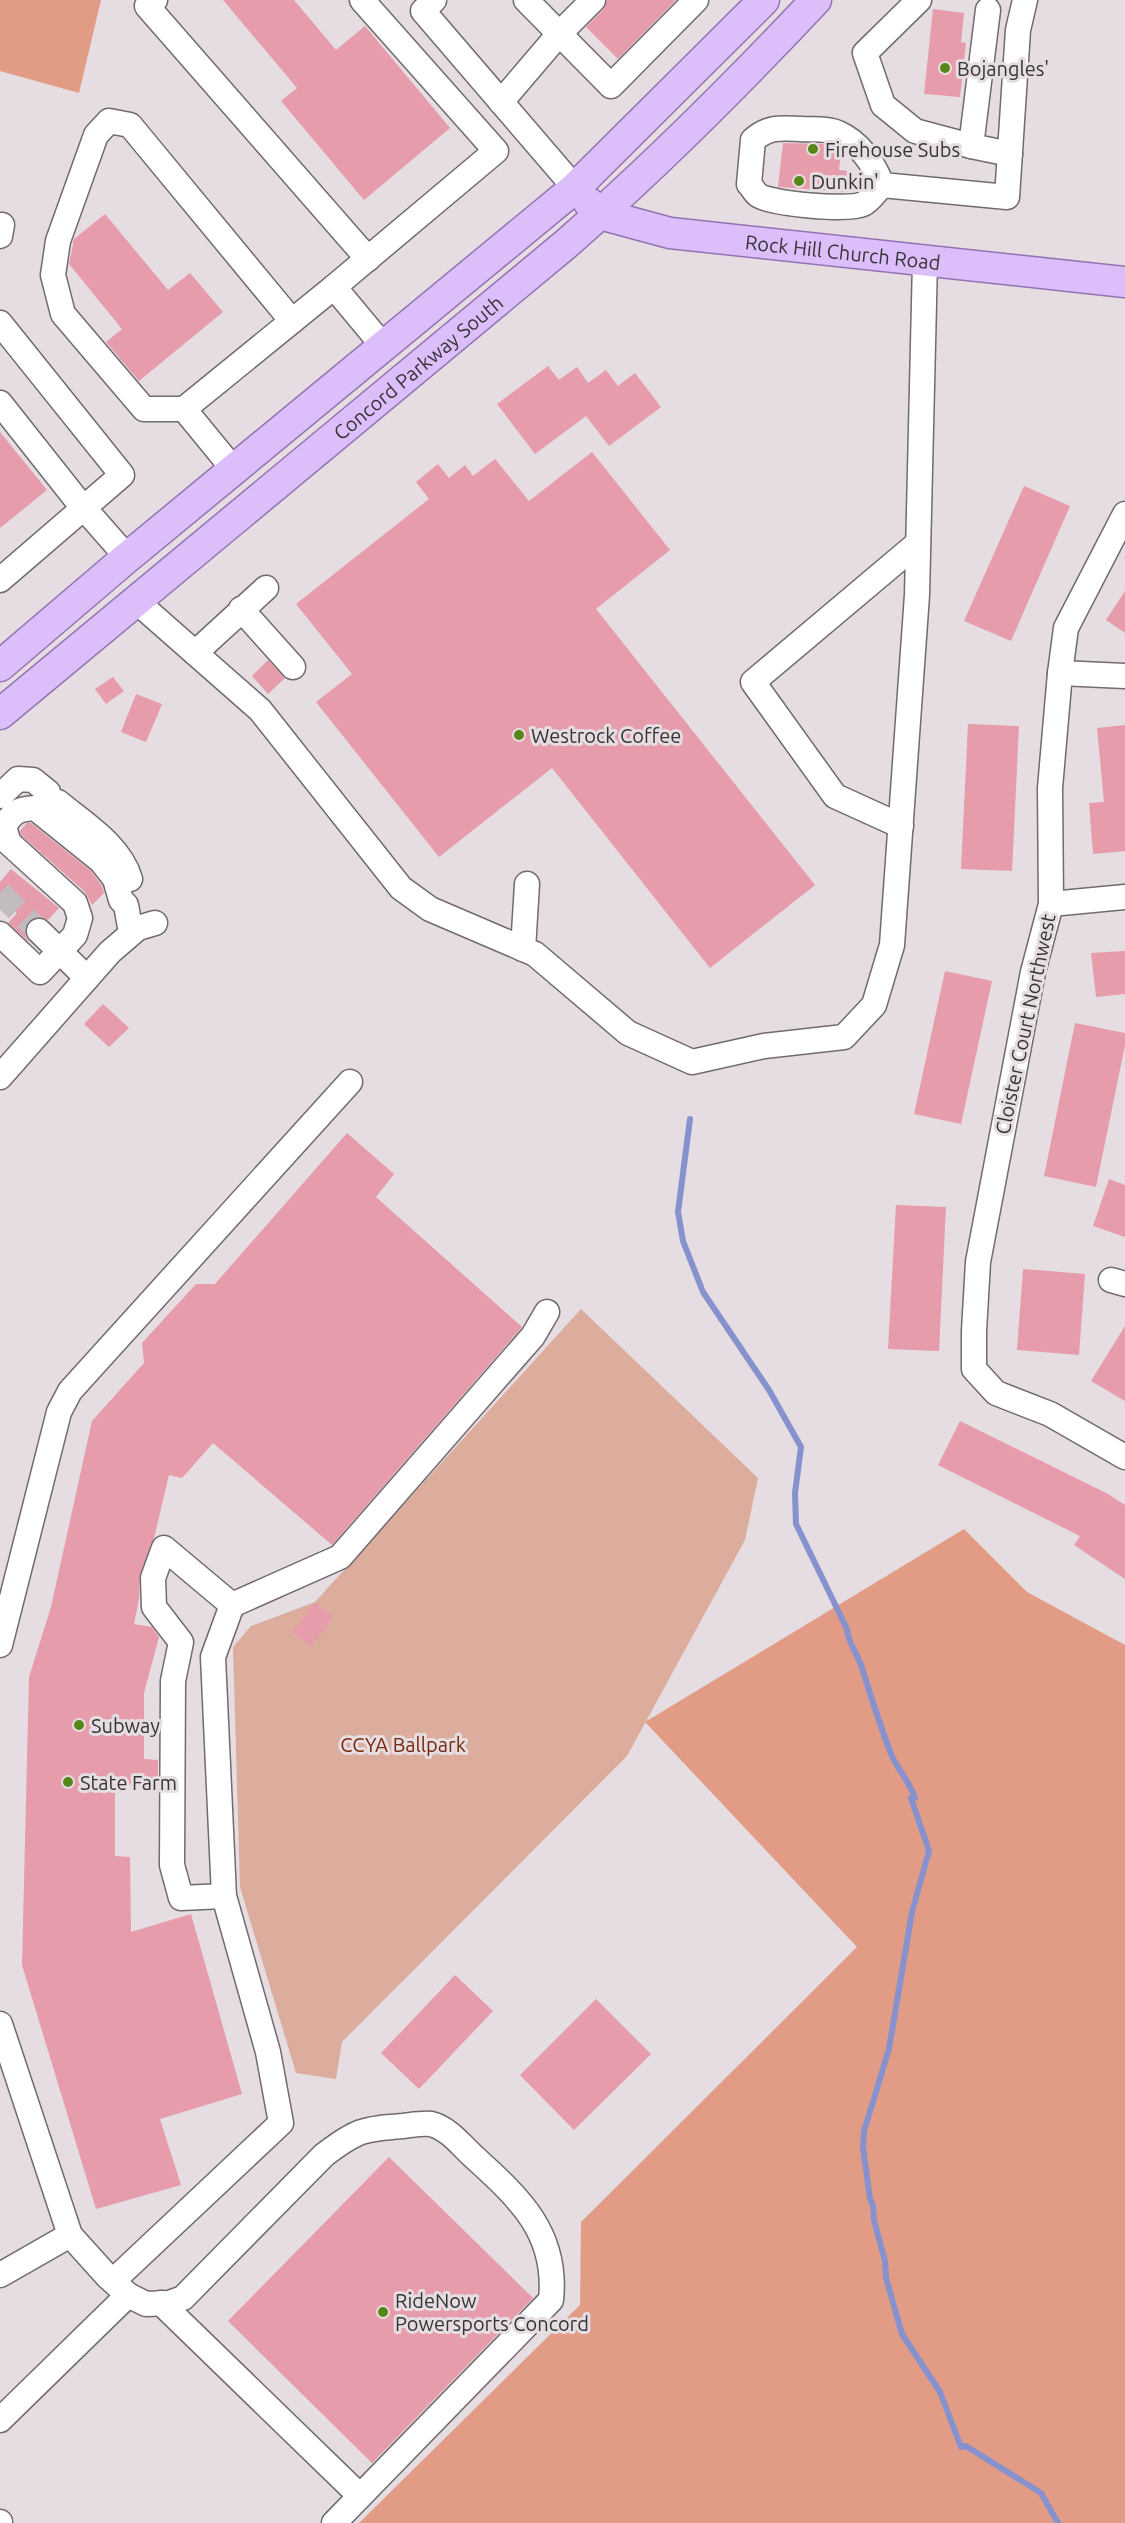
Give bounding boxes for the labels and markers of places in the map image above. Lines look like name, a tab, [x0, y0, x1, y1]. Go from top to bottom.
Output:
place label: Bojangles'	[957, 57, 1049, 80]
marker: Bojangles'	[938, 61, 952, 75]
place label: Firehouse Subs	[825, 138, 960, 161]
marker: Firehouse Subs	[806, 142, 820, 156]
place label: Dunkin'	[811, 170, 879, 193]
marker: Dunkin'	[792, 174, 806, 188]
place label: Westrock Coffee	[531, 724, 681, 747]
marker: Westrock Coffee	[512, 728, 526, 742]
place label: Subway	[91, 1714, 160, 1737]
marker: Subway	[72, 1718, 86, 1732]
place label: State Farm	[80, 1771, 177, 1794]
marker: State Farm	[61, 1775, 75, 1789]
place label: RideNow Powersports Concord	[395, 2289, 589, 2335]
marker: RideNow Powersports Concord	[376, 2305, 390, 2319]

